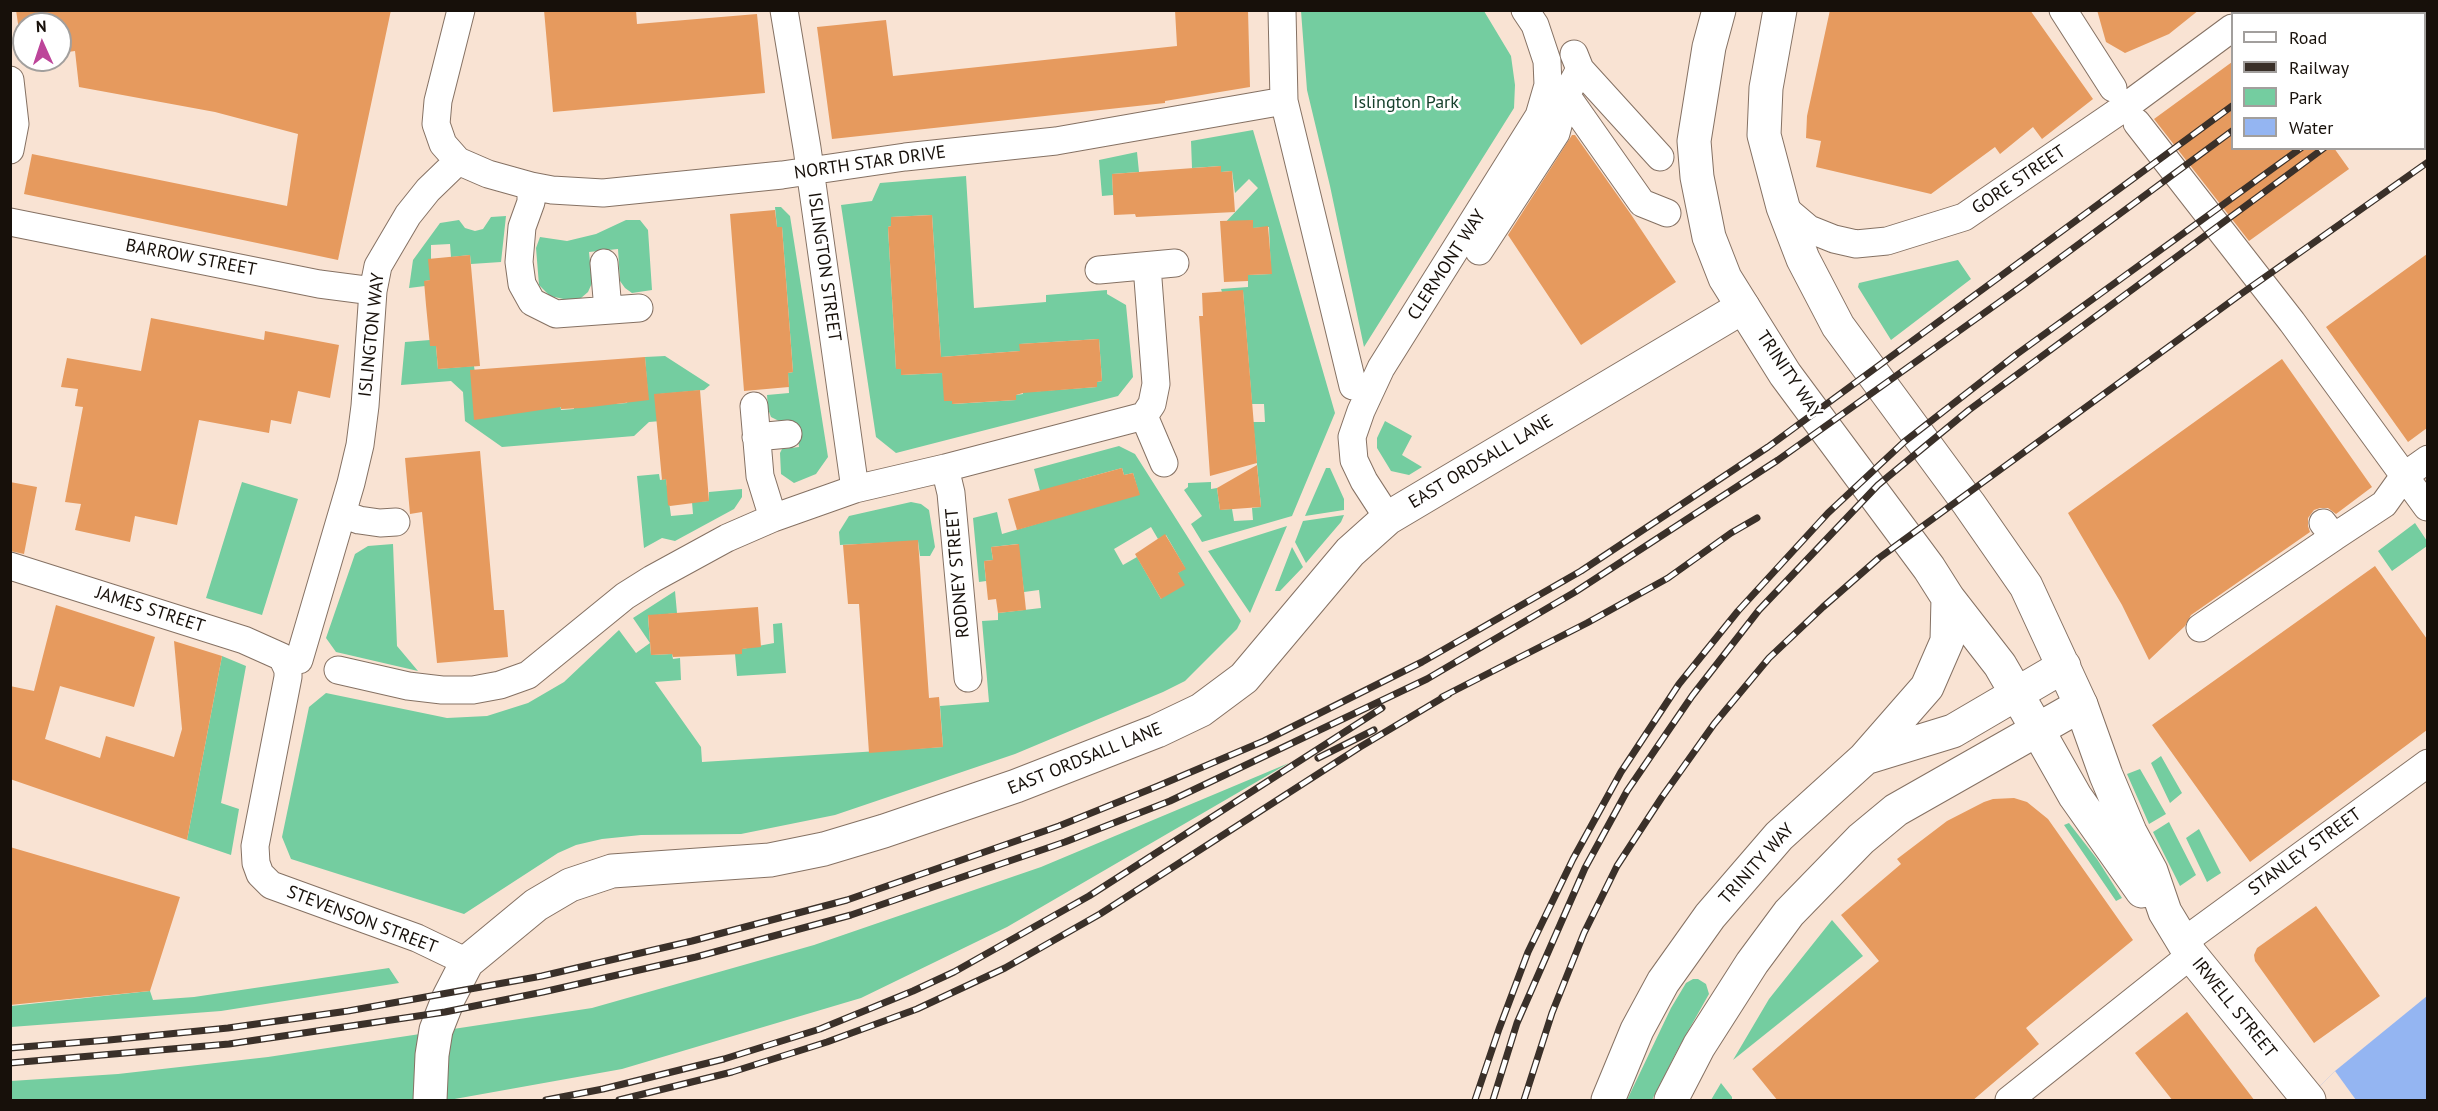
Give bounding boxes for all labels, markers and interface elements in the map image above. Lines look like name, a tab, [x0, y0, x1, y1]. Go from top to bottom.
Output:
north arrow	[12, 12, 72, 72]
legend	[2231, 12, 2426, 150]
text: N	[35, 16, 47, 36]
text: Road	[2289, 26, 2327, 49]
text: Railway	[2289, 56, 2349, 79]
text: Park	[2289, 86, 2322, 109]
park label: Islington Park	[1353, 92, 1459, 114]
text: Water	[2289, 116, 2333, 139]
street label: GORE STREET	[1968, 141, 2070, 219]
street label: NORTH STAR DRIVE	[793, 142, 947, 184]
street label: ISLINGTON STREET	[803, 191, 845, 343]
street label: CLERMONT WAY	[1403, 206, 1491, 324]
street label: BARROW STREET	[124, 235, 258, 281]
street label: ISLINGTON WAY	[355, 272, 389, 398]
street label: TRINITY WAY	[1752, 327, 1826, 423]
street label: EAST ORDSALL LANE	[1405, 410, 1557, 514]
street label: RODNEY STREET	[942, 507, 974, 639]
street label: JAMES STREET	[93, 582, 207, 638]
street label: EAST ORDSALL LANE	[1005, 718, 1165, 800]
street label: STANLEY STREET	[2244, 804, 2366, 900]
street label: TRINITY WAY	[1715, 819, 1799, 909]
street label: STEVENSON STREET	[284, 881, 440, 959]
street label: IRWELL STREET	[2187, 954, 2281, 1062]

